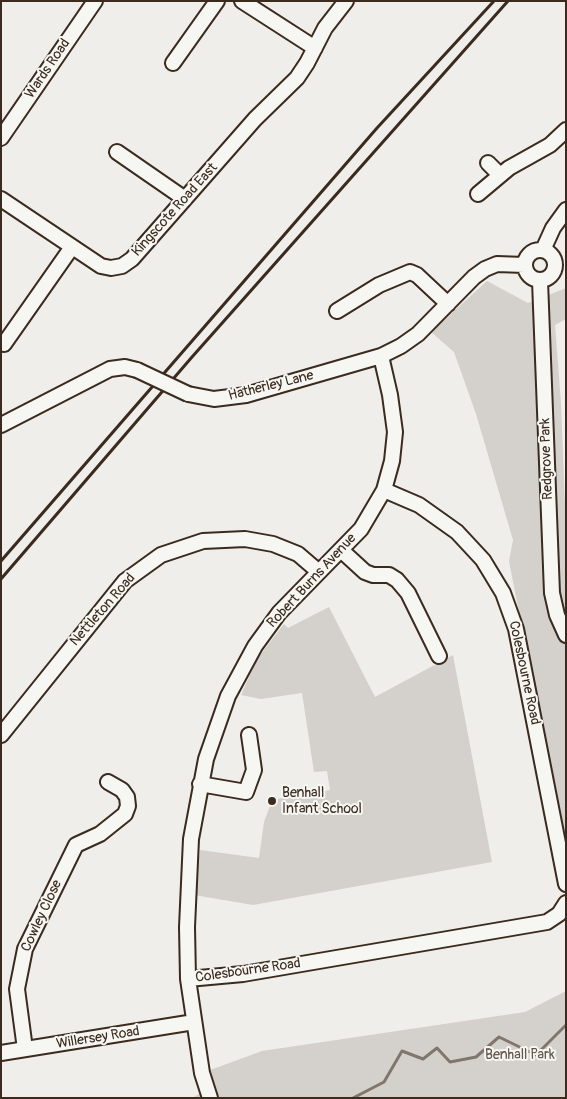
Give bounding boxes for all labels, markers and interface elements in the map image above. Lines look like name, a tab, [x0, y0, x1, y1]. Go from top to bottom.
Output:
street label: Wards Road	[22, 36, 74, 102]
street label: Kingscote Road East	[129, 160, 221, 260]
street label: Hatherley Lane	[227, 367, 315, 405]
street label: Redgrove Park	[537, 418, 557, 500]
street label: Robert Burns Avenue	[264, 530, 360, 632]
street label: Nettleton Road	[67, 570, 139, 650]
street label: Colesbourne Road	[505, 619, 543, 727]
place label: Benhall Infant School	[282, 785, 362, 818]
marker: Benhall Infant School	[266, 795, 278, 807]
street label: Cowley Close	[18, 877, 66, 955]
street label: Colesbourne Road	[194, 955, 302, 987]
street label: Willersey Road	[55, 1023, 141, 1053]
park label: Benhall Park	[485, 1047, 555, 1063]

